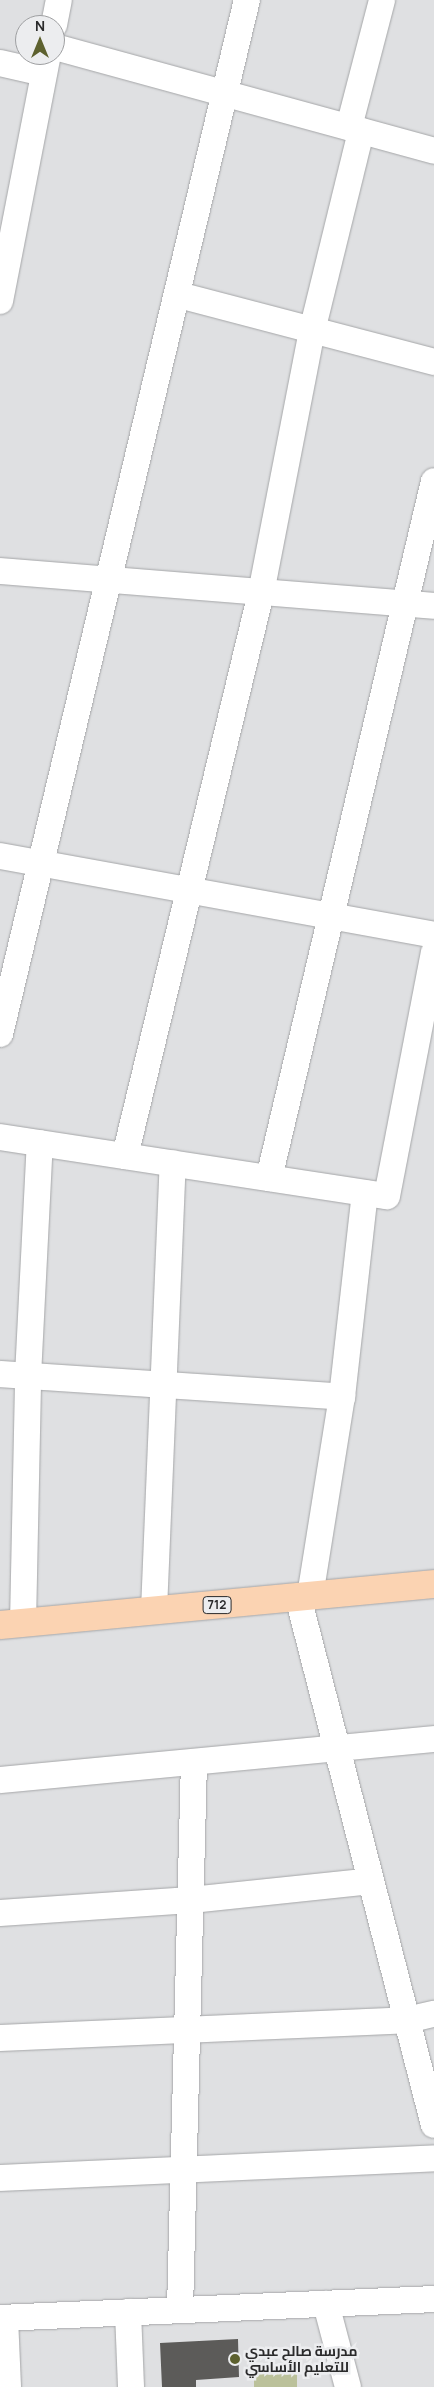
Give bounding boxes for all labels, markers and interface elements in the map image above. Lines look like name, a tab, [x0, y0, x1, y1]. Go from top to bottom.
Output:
north arrow	[15, 15, 65, 65]
text: N	[35, 16, 45, 35]
road number: 712	[202, 1596, 232, 1614]
place label: مدرسة صالح عبدي للتعليم الأساسي	[245, 2343, 358, 2376]
marker: مدرسة صالح عبدي للتعليم الأساسي	[229, 2353, 241, 2365]

